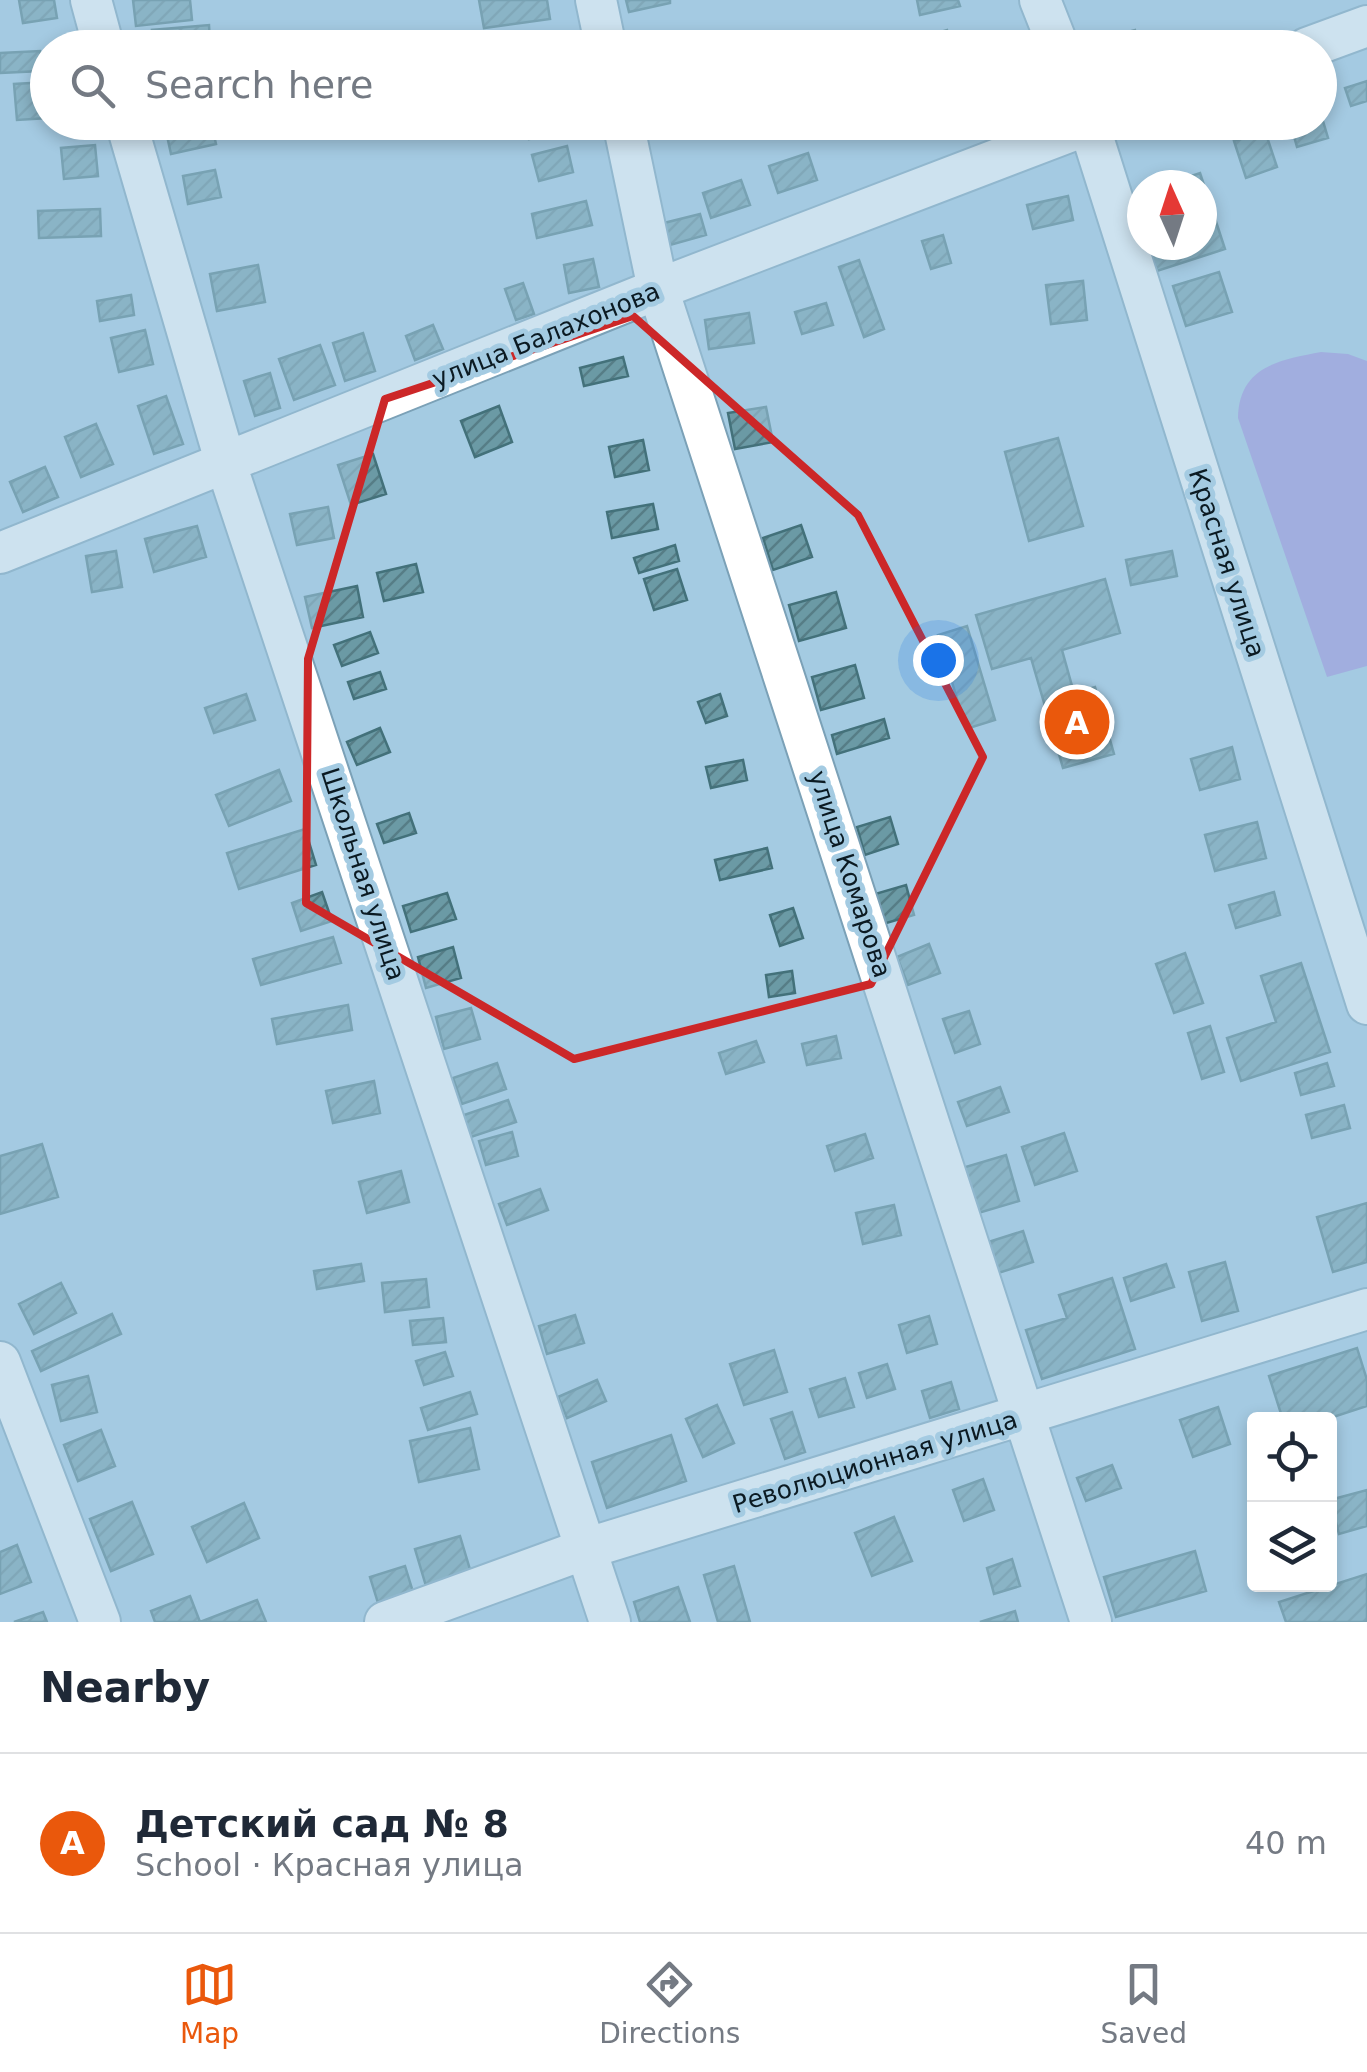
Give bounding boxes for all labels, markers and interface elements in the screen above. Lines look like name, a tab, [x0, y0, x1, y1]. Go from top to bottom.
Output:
search box	[30, 30, 1337, 140]
icon: search	[65, 58, 120, 113]
text: Search here	[145, 63, 373, 107]
north arrow	[1127, 170, 1217, 260]
street label: улица Балахонова	[428, 276, 664, 394]
street label: Красная улица	[1183, 465, 1271, 661]
your location	[913, 635, 964, 686]
pin: A	[1044, 684, 1110, 760]
street label: Школьная улица	[315, 764, 411, 984]
street label: улица Комарова	[803, 767, 897, 981]
street label: Революционная улица	[729, 1405, 1021, 1519]
map controls	[1247, 1412, 1337, 1592]
button: locate	[1247, 1412, 1337, 1502]
button: layers	[1247, 1502, 1337, 1592]
text: Nearby	[40, 1663, 210, 1712]
text: Детский сад № 8	[135, 1802, 509, 1846]
text: A	[60, 1824, 85, 1862]
text: 40 m	[1245, 1824, 1327, 1862]
text: School · Красная улица	[135, 1846, 524, 1884]
tab: Map	[180, 1957, 239, 2050]
tab: Directions	[599, 1957, 740, 2050]
tab: Saved	[1100, 1957, 1187, 2050]

